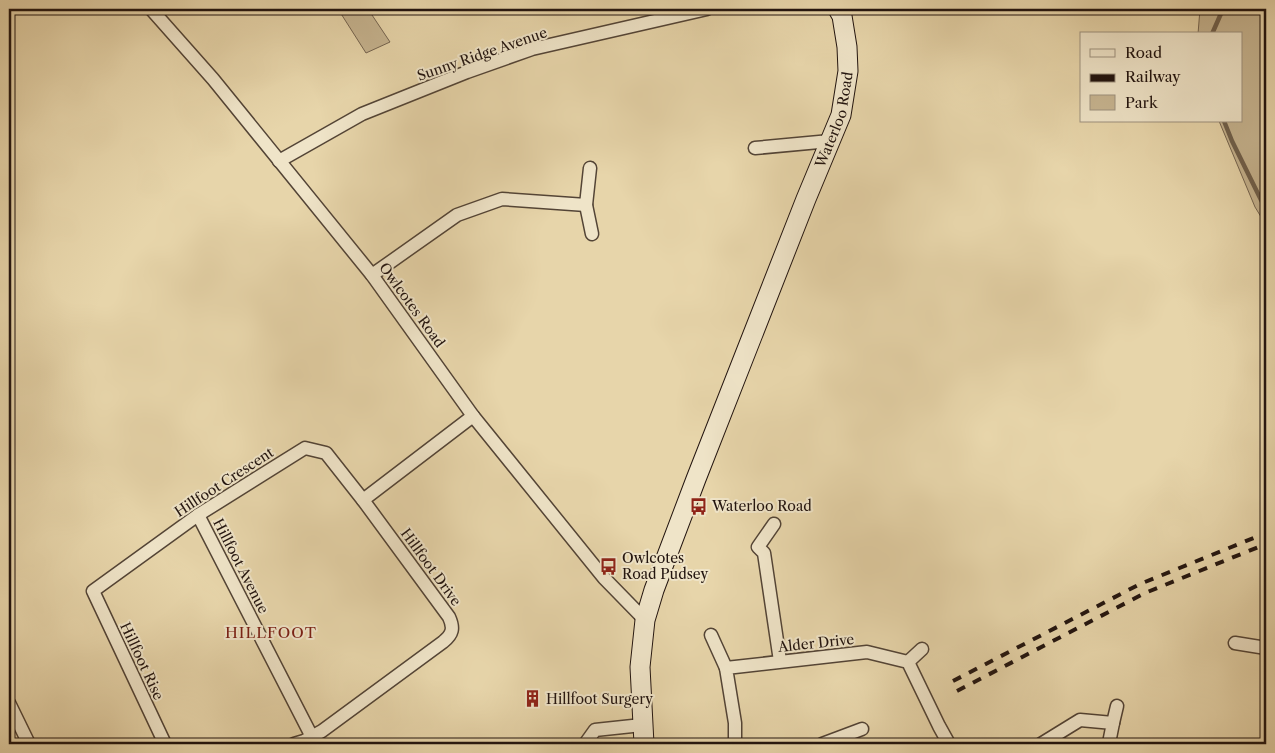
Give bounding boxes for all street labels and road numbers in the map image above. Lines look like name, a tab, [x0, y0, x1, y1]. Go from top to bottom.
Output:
street label: Sunny Ridge Avenue	[415, 23, 550, 85]
street label: Waterloo Road	[811, 70, 857, 171]
street label: Owlcotes Road	[375, 259, 449, 351]
street label: Hillfoot Crescent	[171, 443, 277, 521]
street label: Hillfoot Avenue	[209, 515, 273, 617]
street label: Hillfoot Drive	[397, 525, 465, 609]
street label: Hillfoot Rise	[116, 619, 168, 703]
street label: Alder Drive	[776, 630, 855, 656]

